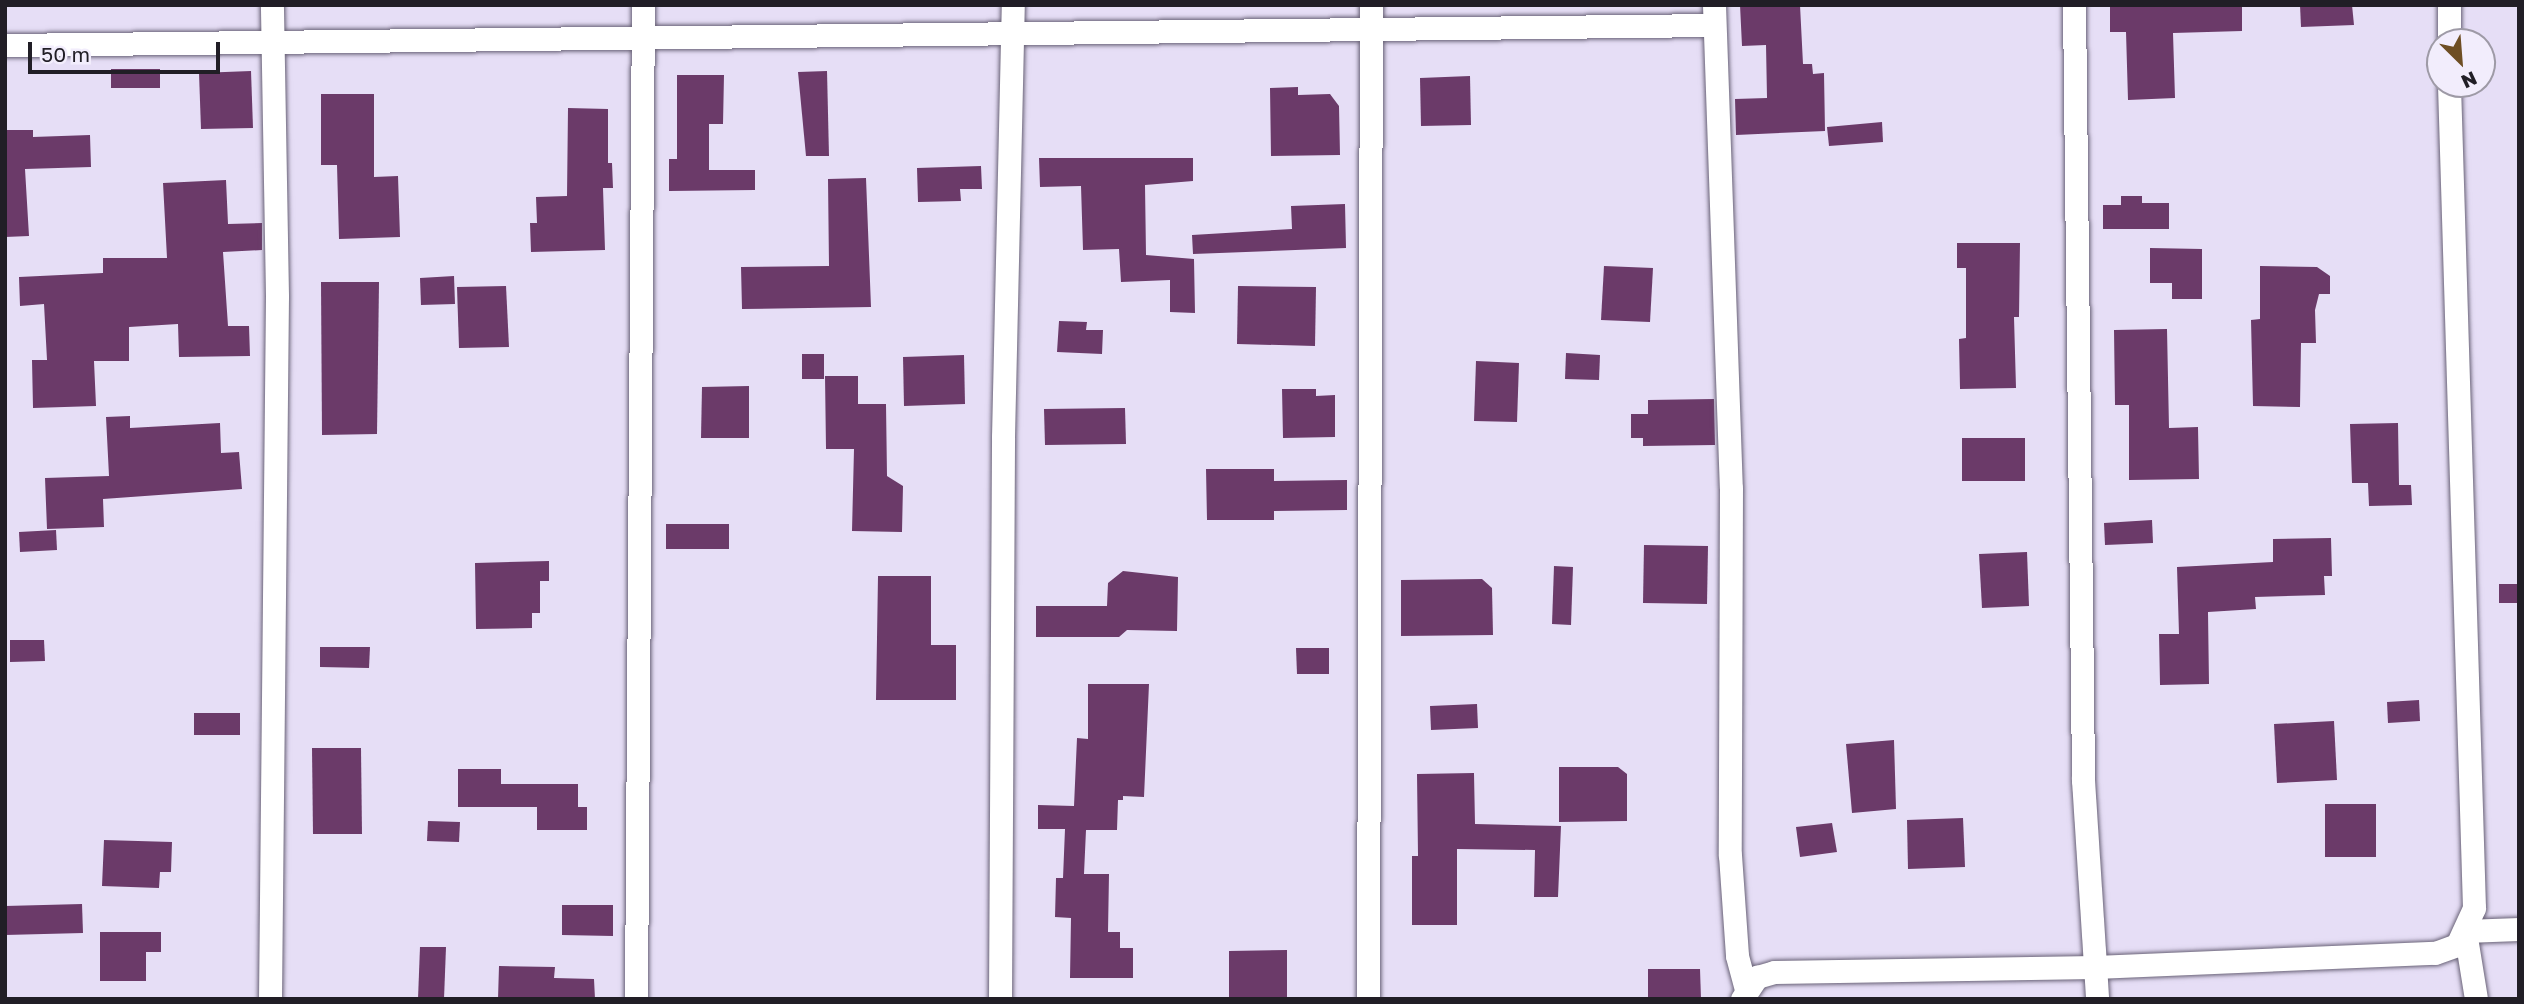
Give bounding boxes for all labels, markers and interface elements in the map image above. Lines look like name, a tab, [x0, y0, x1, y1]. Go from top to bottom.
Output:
scale bar	[32, 28, 224, 72]
north arrow	[2426, 28, 2496, 98]
text: 50 m	[41, 41, 90, 67]
text: N	[2458, 67, 2481, 94]

